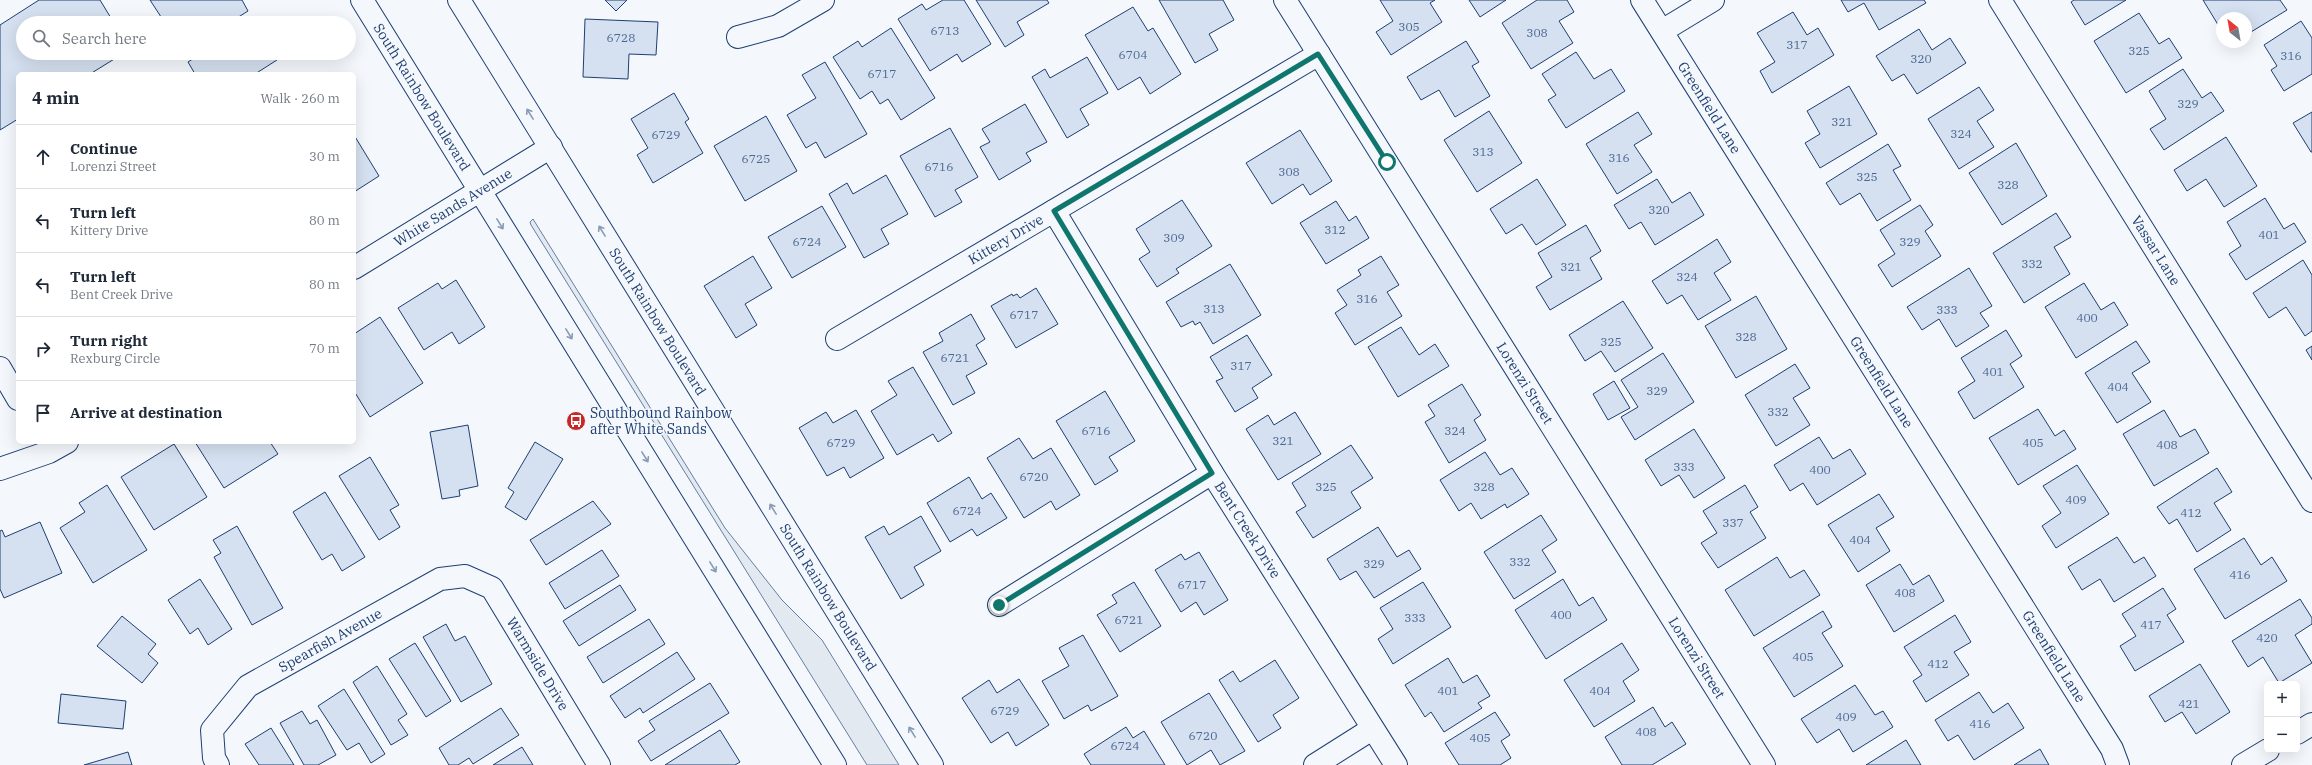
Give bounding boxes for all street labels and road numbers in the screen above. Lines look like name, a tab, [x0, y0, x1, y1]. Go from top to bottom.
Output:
street label: South Rainbow Boulevard	[370, 20, 475, 174]
street label: Greenfield Lane	[1674, 58, 1745, 157]
street label: White Sands Avenue	[391, 164, 515, 250]
street label: Kittery Drive	[965, 210, 1047, 268]
street label: Vassar Lane	[2127, 212, 2185, 289]
street label: South Rainbow Boulevard	[605, 244, 710, 399]
street label: Greenfield Lane	[1846, 333, 1917, 431]
street label: Lorenzi Street	[1493, 339, 1557, 427]
street label: Bent Creek Drive	[1211, 478, 1285, 581]
street label: South Rainbow Boulevard	[776, 520, 881, 675]
street label: Spearfish Avenue	[275, 604, 385, 676]
street label: Greenfield Lane	[2018, 607, 2089, 706]
street label: Lorenzi Street	[1664, 613, 1729, 702]
street label: Warmside Drive	[503, 614, 573, 714]

